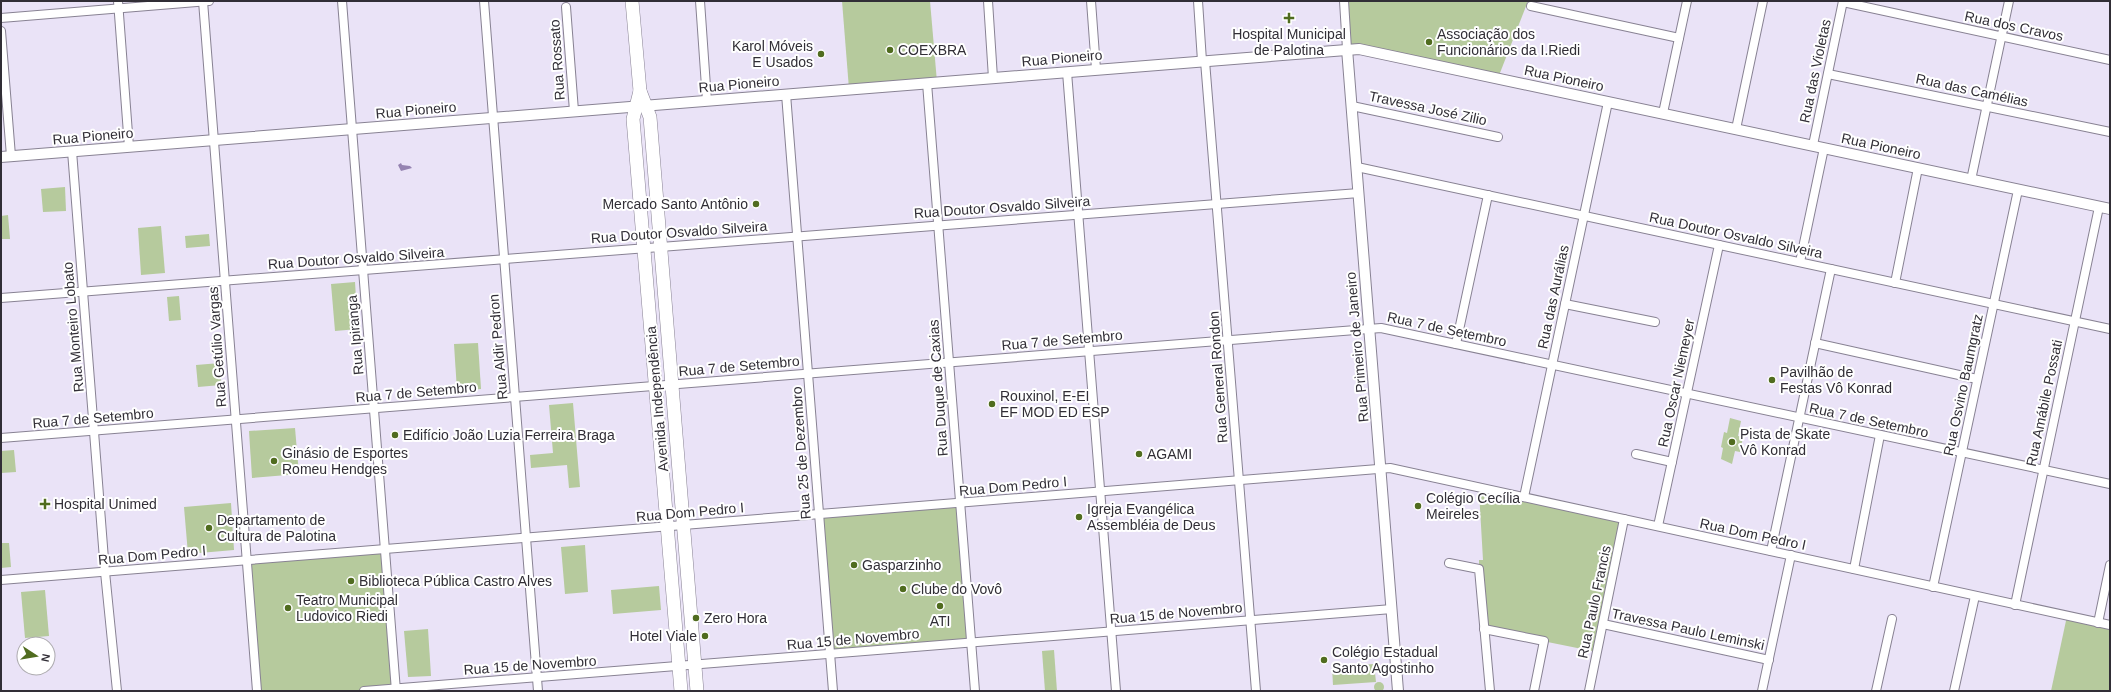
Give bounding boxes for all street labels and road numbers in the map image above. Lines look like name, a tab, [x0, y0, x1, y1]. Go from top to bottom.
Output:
street label: Rua dos Cravos	[1963, 8, 2065, 44]
street label: Rua das Violetas	[1796, 18, 1834, 124]
street label: Rua Rossato	[546, 19, 568, 101]
street label: Rua Pioneiro	[1021, 46, 1103, 69]
street label: Rua Pioneiro	[1523, 62, 1605, 94]
street label: Rua das Camélias	[1914, 70, 2030, 110]
street label: Rua Pioneiro	[698, 72, 780, 95]
street label: Travessa José Zilio	[1368, 88, 1489, 128]
street label: Rua Pioneiro	[375, 98, 457, 121]
street label: Rua Pioneiro	[52, 124, 134, 147]
street label: Rua Pioneiro	[1840, 130, 1922, 162]
street label: Rua Doutor Osvaldo Silveira	[913, 193, 1091, 221]
street label: Rua Doutor Osvaldo Silveira	[1648, 209, 1824, 261]
street label: Rua Doutor Osvaldo Silveira	[590, 218, 768, 246]
street label: Rua Doutor Osvaldo Silveira	[267, 244, 445, 272]
street label: Rua das Aurálias	[1534, 244, 1572, 350]
street label: Rua Monteiro Lobato	[59, 261, 87, 393]
street label: Rua Primeiro de Janeiro	[1342, 271, 1372, 423]
street label: Rua Getúlio Vargas	[205, 286, 229, 408]
street label: Rua Ipiranga	[344, 294, 366, 376]
street label: Rua Aldir Pedron	[485, 294, 511, 400]
street label: Rua 7 de Setembro	[1386, 309, 1508, 349]
street label: Rua General Rondon	[1205, 310, 1231, 444]
street label: Rua Osvino Baumgratz	[1940, 313, 1986, 457]
street label: Rua Oscar Niemeyer	[1655, 317, 1697, 449]
street label: Rua Duque de Caxias	[925, 319, 951, 457]
street label: Avenida Independência	[643, 325, 671, 472]
street label: Rua 7 de Setembro	[1001, 327, 1123, 353]
street label: Rua Amábile Possati	[2023, 338, 2065, 468]
street label: Rua 7 de Setembro	[678, 353, 800, 379]
street label: Rua 7 de Setembro	[355, 379, 477, 405]
street label: Rua 25 de Dezembro	[788, 386, 814, 520]
street label: Rua 7 de Setembro	[1808, 400, 1930, 440]
street label: Rua 7 de Setembro	[32, 405, 154, 431]
street label: Rua Dom Pedro I	[958, 473, 1068, 499]
street label: Rua Dom Pedro I	[635, 499, 745, 525]
street label: Rua Dom Pedro I	[1698, 515, 1808, 553]
street label: Rua Dom Pedro I	[97, 542, 207, 568]
street label: Rua Paulo Francis	[1574, 544, 1614, 660]
street label: Rua 15 de Novembro	[1109, 599, 1243, 627]
street label: Travessa Paulo Leminski	[1610, 605, 1766, 653]
street label: Rua 15 de Novembro	[786, 625, 920, 653]
street label: Rua 15 de Novembro	[463, 652, 597, 678]

